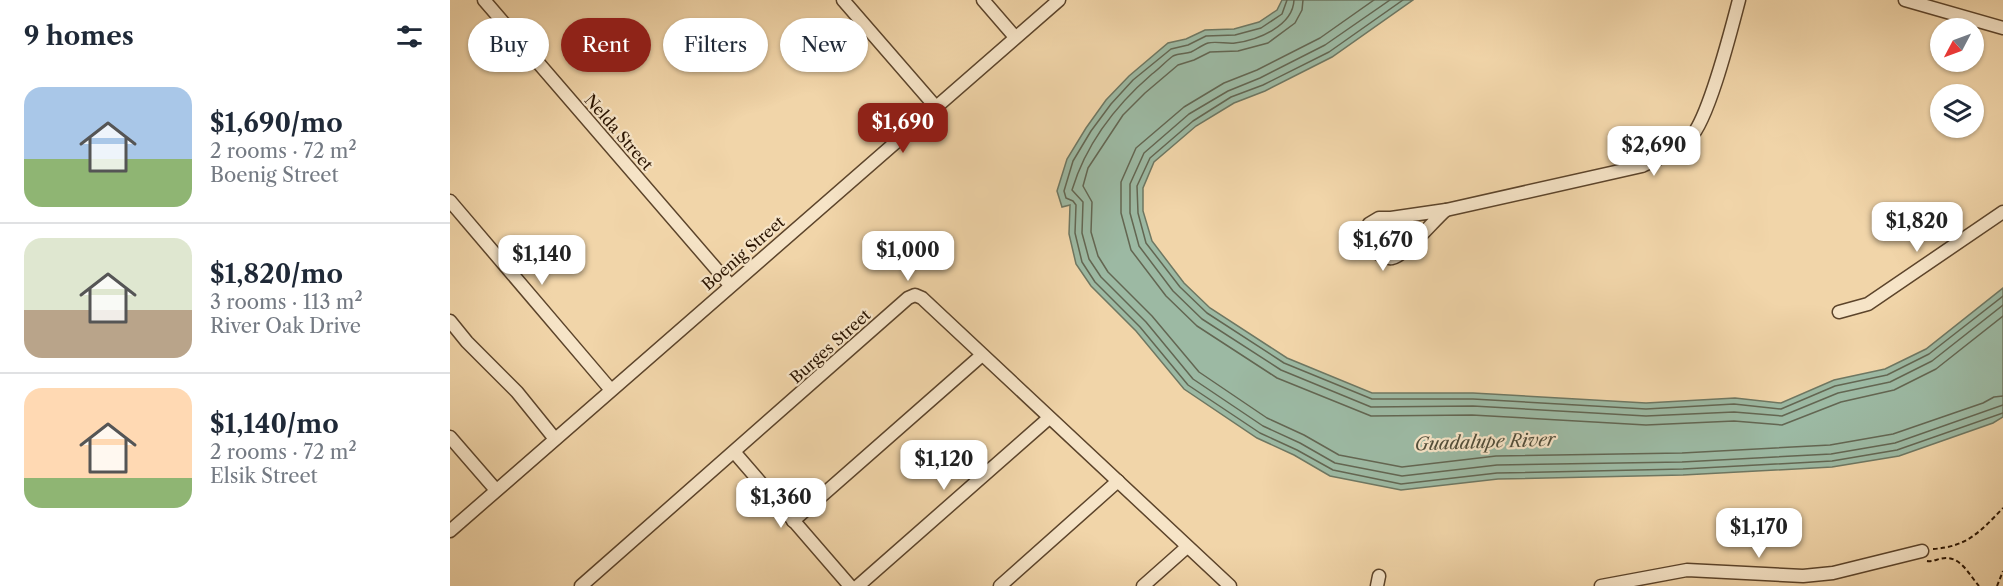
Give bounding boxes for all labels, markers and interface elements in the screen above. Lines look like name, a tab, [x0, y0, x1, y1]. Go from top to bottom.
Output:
chip: Buy	[468, 18, 549, 72]
chip: Rent	[561, 18, 651, 72]
chip: Filters	[663, 18, 768, 72]
chip: New	[780, 18, 868, 72]
north arrow	[1930, 18, 1984, 72]
map controls	[1930, 18, 1984, 138]
text: 9 homes	[24, 20, 134, 52]
icon: filters	[393, 20, 426, 53]
button: layers	[1930, 84, 1984, 138]
street label: Nelda Street	[581, 90, 658, 174]
pin: $1,690	[854, 103, 952, 154]
text: $1,690/mo	[210, 107, 343, 139]
text: $1,690	[872, 110, 934, 134]
icon: home	[72, 111, 144, 183]
pin: $2,690	[1605, 126, 1703, 177]
text: $2,690	[1621, 133, 1687, 157]
text: 2 rooms · 72 m²	[210, 139, 357, 163]
text: Boenig Street	[210, 163, 339, 187]
pin: $1,820	[1868, 202, 1966, 253]
text: $1,820	[1886, 209, 1948, 233]
street label: Boenig Street	[698, 211, 789, 294]
pin: $1,670	[1334, 221, 1432, 272]
text: $1,670	[1353, 228, 1413, 252]
pin: $1,000	[859, 231, 957, 282]
pin: $1,140	[493, 235, 591, 286]
text: $1,000	[876, 238, 940, 262]
text: $1,140	[512, 242, 572, 266]
text: $1,820/mo	[210, 258, 343, 290]
icon: home	[72, 262, 144, 334]
text: 3 rooms · 113 m²	[210, 290, 363, 314]
street label: Burges Street	[786, 304, 875, 387]
text: River Oak Drive	[210, 314, 361, 338]
text: $1,140/mo	[210, 408, 339, 440]
icon: home	[72, 412, 144, 484]
water label: Guadalupe River	[1414, 428, 1557, 455]
text: 2 rooms · 72 m²	[210, 440, 357, 464]
pin: $1,120	[895, 440, 993, 491]
text: $1,120	[914, 447, 974, 471]
text: Elsik Street	[210, 464, 318, 488]
pin: $1,360	[732, 478, 830, 529]
text: $1,360	[750, 485, 812, 509]
pin: $1,170	[1710, 508, 1808, 559]
text: $1,170	[1730, 515, 1788, 539]

